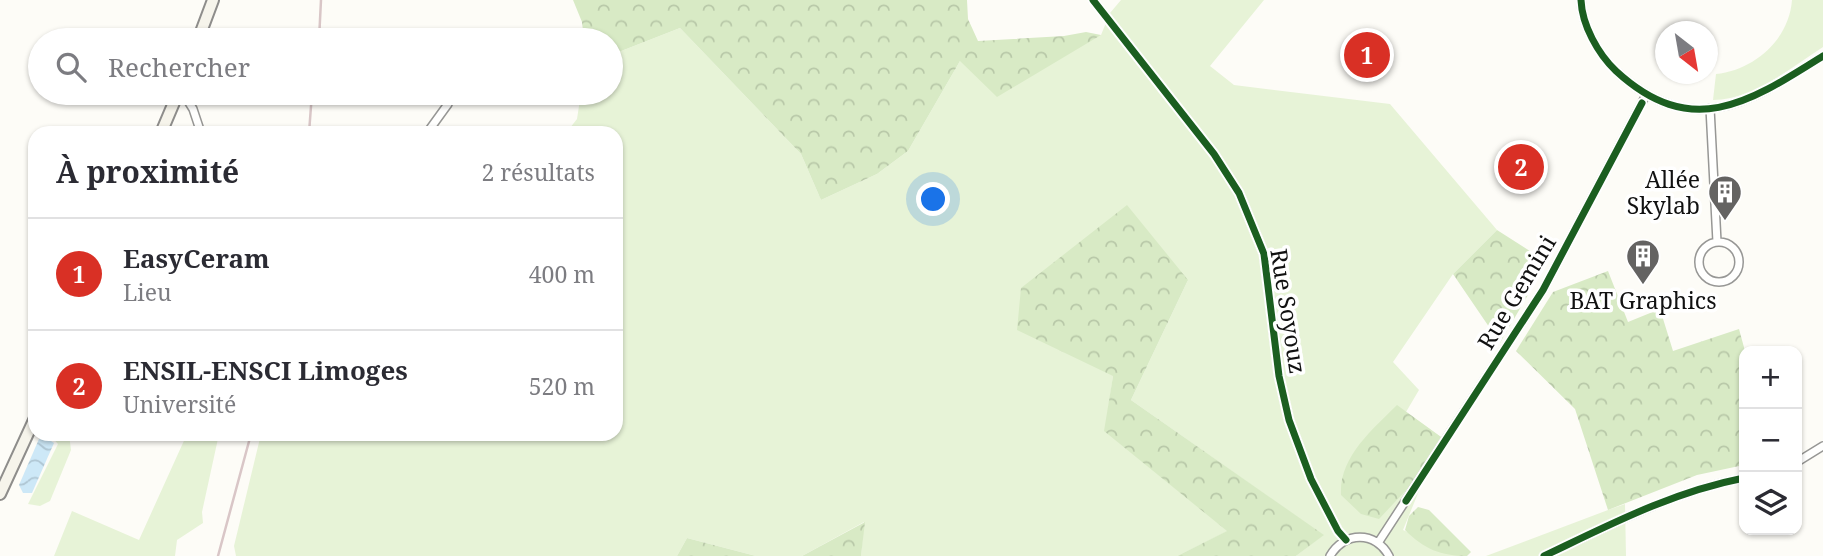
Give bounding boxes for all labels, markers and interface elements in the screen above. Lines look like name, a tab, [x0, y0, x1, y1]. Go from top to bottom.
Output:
north arrow	[1655, 21, 1718, 84]
search box	[28, 28, 623, 105]
pin: 1	[1344, 29, 1390, 81]
icon: search	[52, 48, 90, 86]
text: Rechercher	[108, 49, 250, 85]
pin: 2	[1498, 141, 1544, 193]
text: À proximité	[56, 151, 239, 192]
text: 2 résultats	[481, 156, 595, 188]
place label: Allée Skylab	[1627, 163, 1700, 221]
building icon: Allée Skylab	[1706, 173, 1744, 222]
your location	[916, 182, 950, 216]
street label: Rue Gemini	[1469, 228, 1563, 355]
building icon: BAT Graphics	[1624, 237, 1662, 286]
text: EasyCeram	[123, 240, 270, 276]
street label: Rue Soyouz	[1263, 246, 1315, 376]
text: 1	[73, 258, 86, 290]
text: 400 m	[529, 258, 595, 290]
text: Lieu	[123, 276, 172, 308]
place label: BAT Graphics	[1569, 284, 1717, 316]
map controls	[1739, 346, 1802, 535]
button: +	[1739, 346, 1802, 409]
text: ENSIL-ENSCI Limoges	[123, 352, 408, 388]
text: 2	[73, 370, 86, 402]
text: 520 m	[529, 370, 595, 402]
text: Université	[123, 388, 236, 420]
button: −	[1739, 409, 1802, 472]
button: layers	[1739, 472, 1802, 535]

